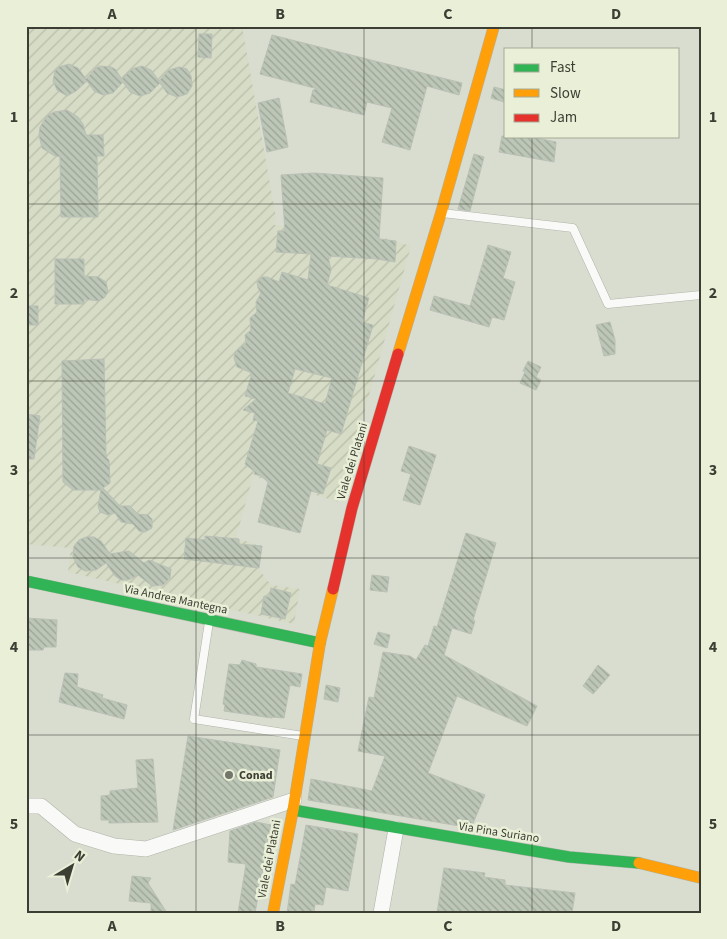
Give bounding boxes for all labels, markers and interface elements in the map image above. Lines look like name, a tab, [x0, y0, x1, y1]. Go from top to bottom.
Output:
text: A	[106, 3, 117, 25]
text: B	[275, 3, 285, 25]
text: C	[443, 3, 453, 25]
text: D	[611, 3, 621, 25]
legend	[504, 48, 680, 138]
text: Fast	[550, 57, 576, 78]
text: Slow	[550, 83, 581, 104]
text: 1	[10, 106, 18, 128]
text: 1	[709, 106, 717, 128]
text: Jam	[550, 107, 577, 128]
text: 2	[10, 282, 18, 304]
text: 2	[709, 282, 717, 304]
street label: Viale dei Platani	[333, 421, 372, 502]
text: 3	[10, 459, 18, 481]
text: 3	[709, 459, 717, 481]
street label: Via Andrea Mantegna	[123, 580, 229, 619]
text: 4	[10, 636, 19, 658]
text: 4	[709, 636, 718, 658]
place label: Conad	[239, 767, 273, 784]
marker: Conad	[223, 769, 235, 781]
text: 5	[10, 813, 18, 835]
text: 5	[709, 813, 717, 835]
street label: Viale dei Platani	[254, 818, 285, 900]
street label: Via Pina Suriano	[457, 818, 541, 847]
north arrow	[48, 842, 98, 892]
text: N	[70, 846, 89, 867]
text: A	[106, 915, 117, 937]
text: B	[275, 915, 285, 937]
text: C	[443, 915, 453, 937]
text: D	[611, 915, 621, 937]

